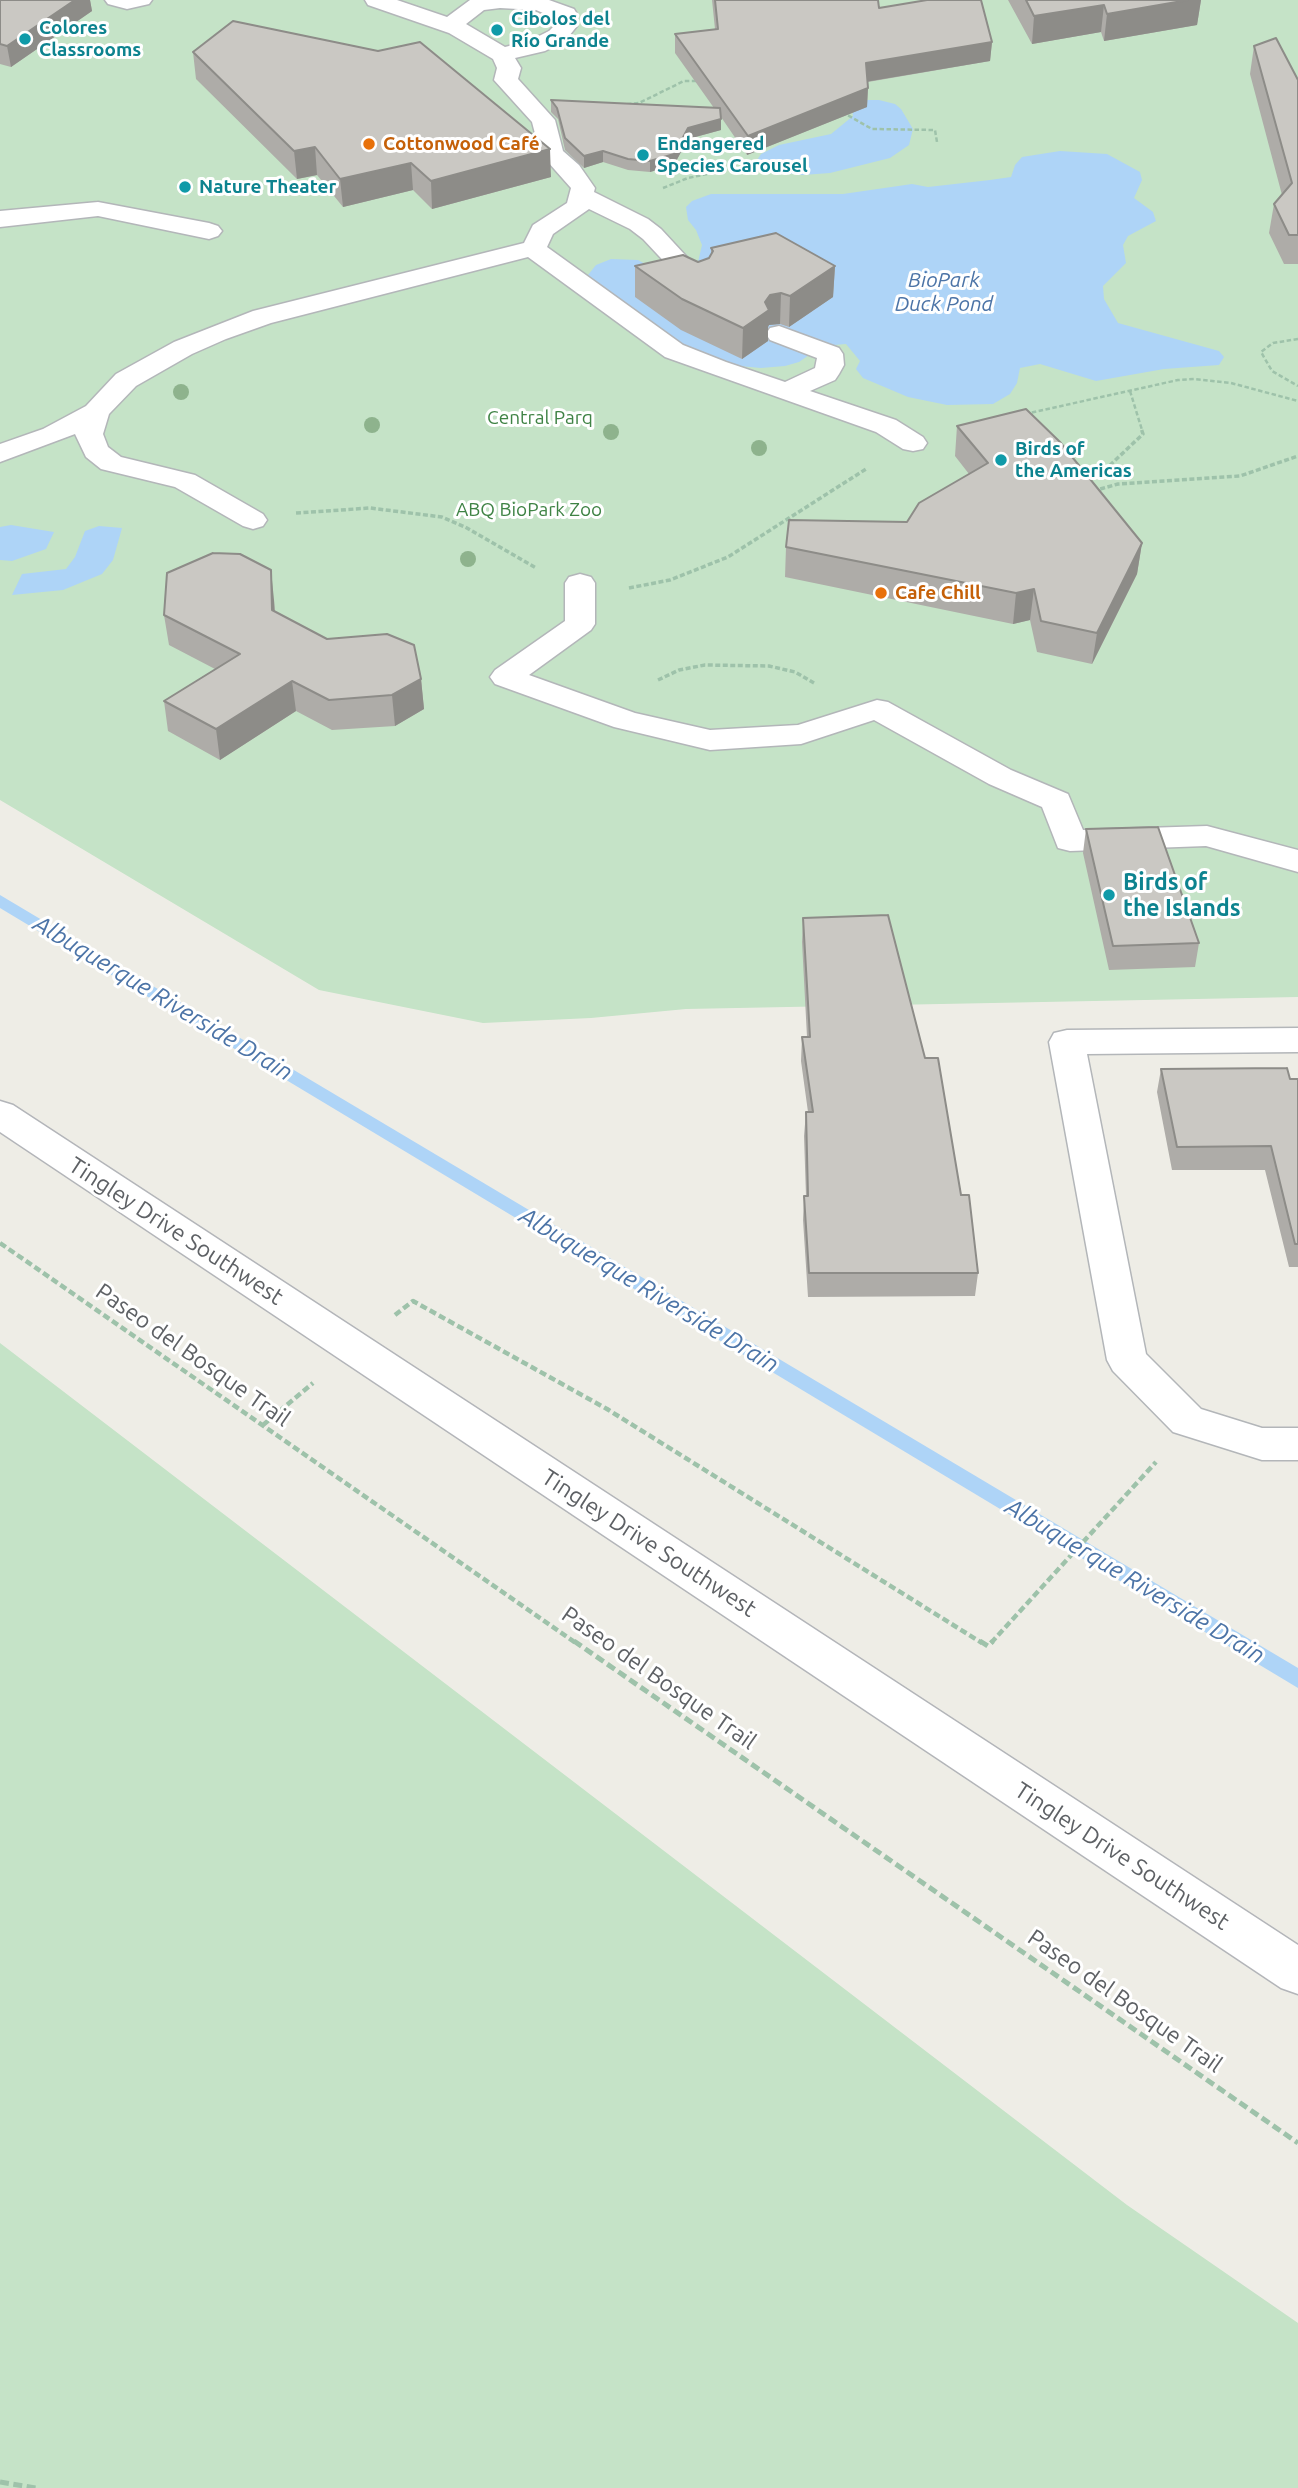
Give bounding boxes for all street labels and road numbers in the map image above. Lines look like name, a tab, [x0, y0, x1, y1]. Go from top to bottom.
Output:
street label: Tingley Drive Southwest	[64, 1151, 288, 1311]
street label: Paseo del Bosque Trail	[90, 1277, 296, 1433]
street label: Tingley Drive Southwest	[537, 1463, 761, 1623]
street label: Paseo del Bosque Trail	[556, 1600, 762, 1756]
street label: Tingley Drive Southwest	[1010, 1776, 1234, 1936]
street label: Paseo del Bosque Trail	[1022, 1923, 1228, 2079]

